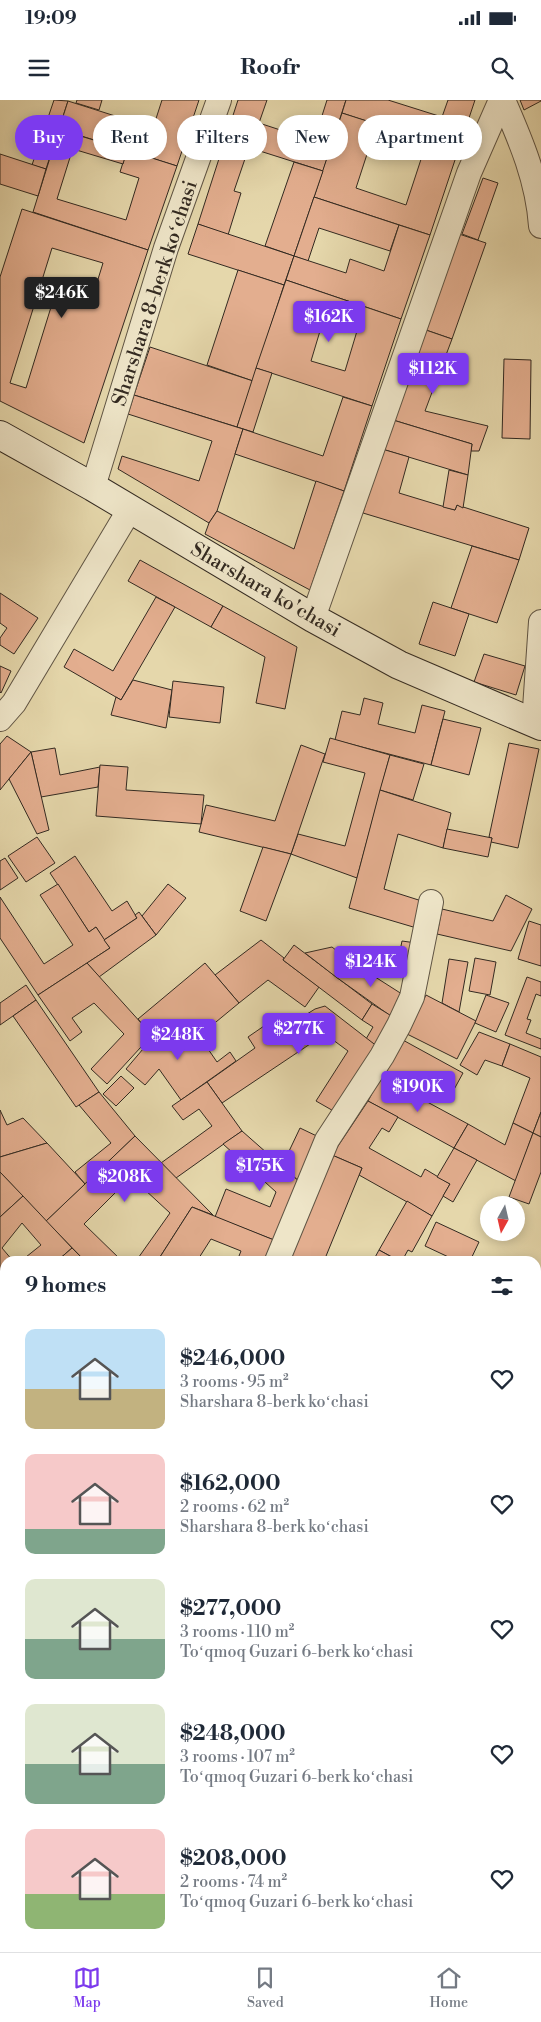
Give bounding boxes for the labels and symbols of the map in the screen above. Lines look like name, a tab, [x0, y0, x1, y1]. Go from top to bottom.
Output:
street label: Sharshara 8-berk koʻchasi	[107, 177, 204, 409]
pin: $246K	[27, 276, 97, 319]
pin: $162K	[294, 300, 364, 343]
pin: $112K	[398, 352, 468, 395]
street label: Sharshara ko'chasi	[186, 537, 345, 644]
pin: $124K	[336, 946, 406, 988]
pin: $277K	[264, 1012, 334, 1055]
pin: $248K	[143, 1018, 213, 1061]
pin: $190K	[383, 1070, 453, 1113]
pin: $175K	[225, 1150, 295, 1192]
pin: $208K	[90, 1160, 160, 1203]
north arrow	[480, 1196, 525, 1241]

